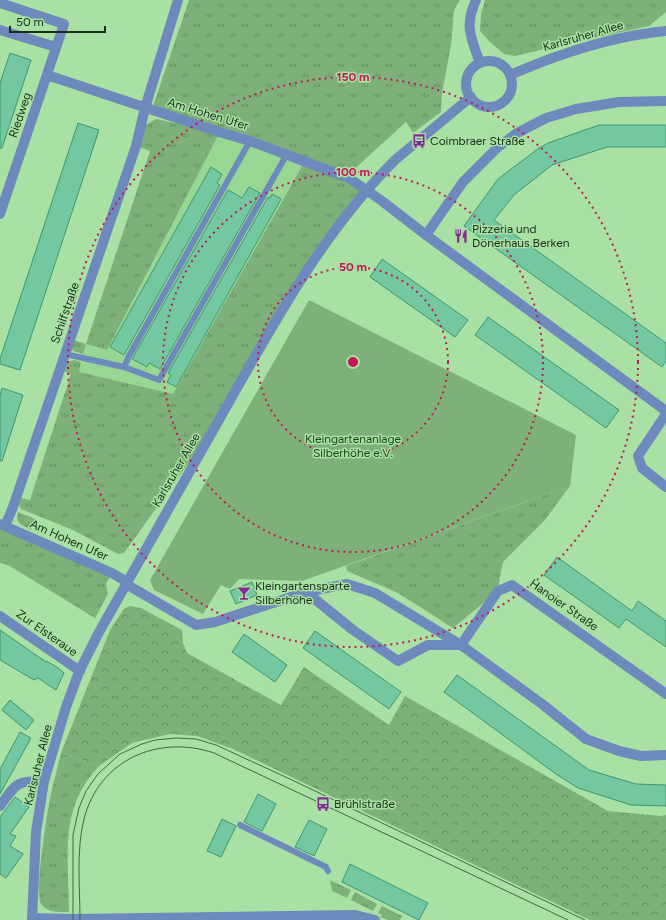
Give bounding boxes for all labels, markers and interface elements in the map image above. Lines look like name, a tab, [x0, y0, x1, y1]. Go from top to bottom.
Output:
scale bar	[10, 8, 105, 34]
text: 50 m	[16, 15, 44, 29]
street label: Karlsruher Allee	[541, 18, 625, 54]
text: 150 m	[336, 70, 370, 84]
street label: Riedweg	[6, 91, 34, 139]
street label: Am Hohen Ufer	[166, 95, 250, 133]
bus stop icon: Coimbraer Straße	[411, 133, 427, 149]
place label: Coimbraer Straße	[430, 134, 525, 148]
text: 100 m	[336, 165, 370, 179]
place label: Pizzeria und Dönerhaus Berken	[472, 222, 570, 250]
restaurant icon: Pizzeria und Dönerhaus Berken	[453, 228, 469, 244]
text: 50 m	[339, 260, 367, 274]
street label: Schilfstraße	[48, 280, 82, 346]
centre of rings	[346, 355, 360, 369]
street label: Karlsruher Allee	[149, 430, 203, 510]
park label: Kleingartenanlage Silberhöhe e.V.	[305, 432, 402, 460]
street label: Am Hohen Ufer	[28, 517, 110, 563]
street label: Hanoier Straße	[527, 576, 601, 634]
place label: Kleingartensparte Silberhöhe	[255, 579, 350, 607]
bar icon: Kleingartensparte Silberhöhe	[236, 585, 252, 601]
street label: Zur Elsteraue	[14, 607, 81, 659]
street label: Karlsruher Allee	[21, 723, 55, 807]
bus stop icon: Brühlstraße	[315, 796, 331, 812]
place label: Brühlstraße	[334, 797, 395, 811]

